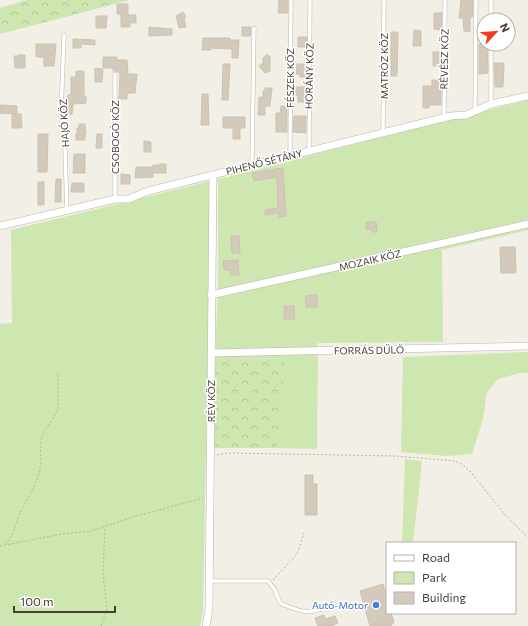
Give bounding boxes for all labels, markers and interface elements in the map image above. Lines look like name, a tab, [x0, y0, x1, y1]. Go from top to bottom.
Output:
north arrow	[476, 12, 516, 52]
text: N	[498, 21, 513, 34]
street label: RÉVÉSZ KÖZ	[437, 28, 451, 90]
street label: MATRÓZ KÖZ	[378, 33, 390, 99]
street label: HORÁNY KÖZ	[302, 42, 316, 109]
street label: FÉSZEK KÖZ	[284, 48, 296, 108]
street label: HAJÓ KÖZ	[57, 98, 71, 148]
street label: CSOBOGÓ KÖZ	[109, 100, 121, 174]
street label: PIHENŐ SÉTÁNY	[224, 147, 304, 177]
street label: MOZAIK KÖZ	[338, 247, 403, 273]
street label: FORRÁS DŰLŐ	[334, 343, 404, 357]
street label: RÉV KÖZ	[205, 379, 217, 422]
legend	[386, 542, 516, 614]
text: Road	[422, 550, 450, 564]
text: Park	[422, 570, 448, 584]
scale bar	[14, 588, 115, 614]
text: Building	[422, 590, 466, 604]
text: 100 m	[20, 594, 54, 608]
place label: Autó-Motor	[312, 599, 368, 611]
marker: Autó-Motor	[371, 600, 381, 610]

